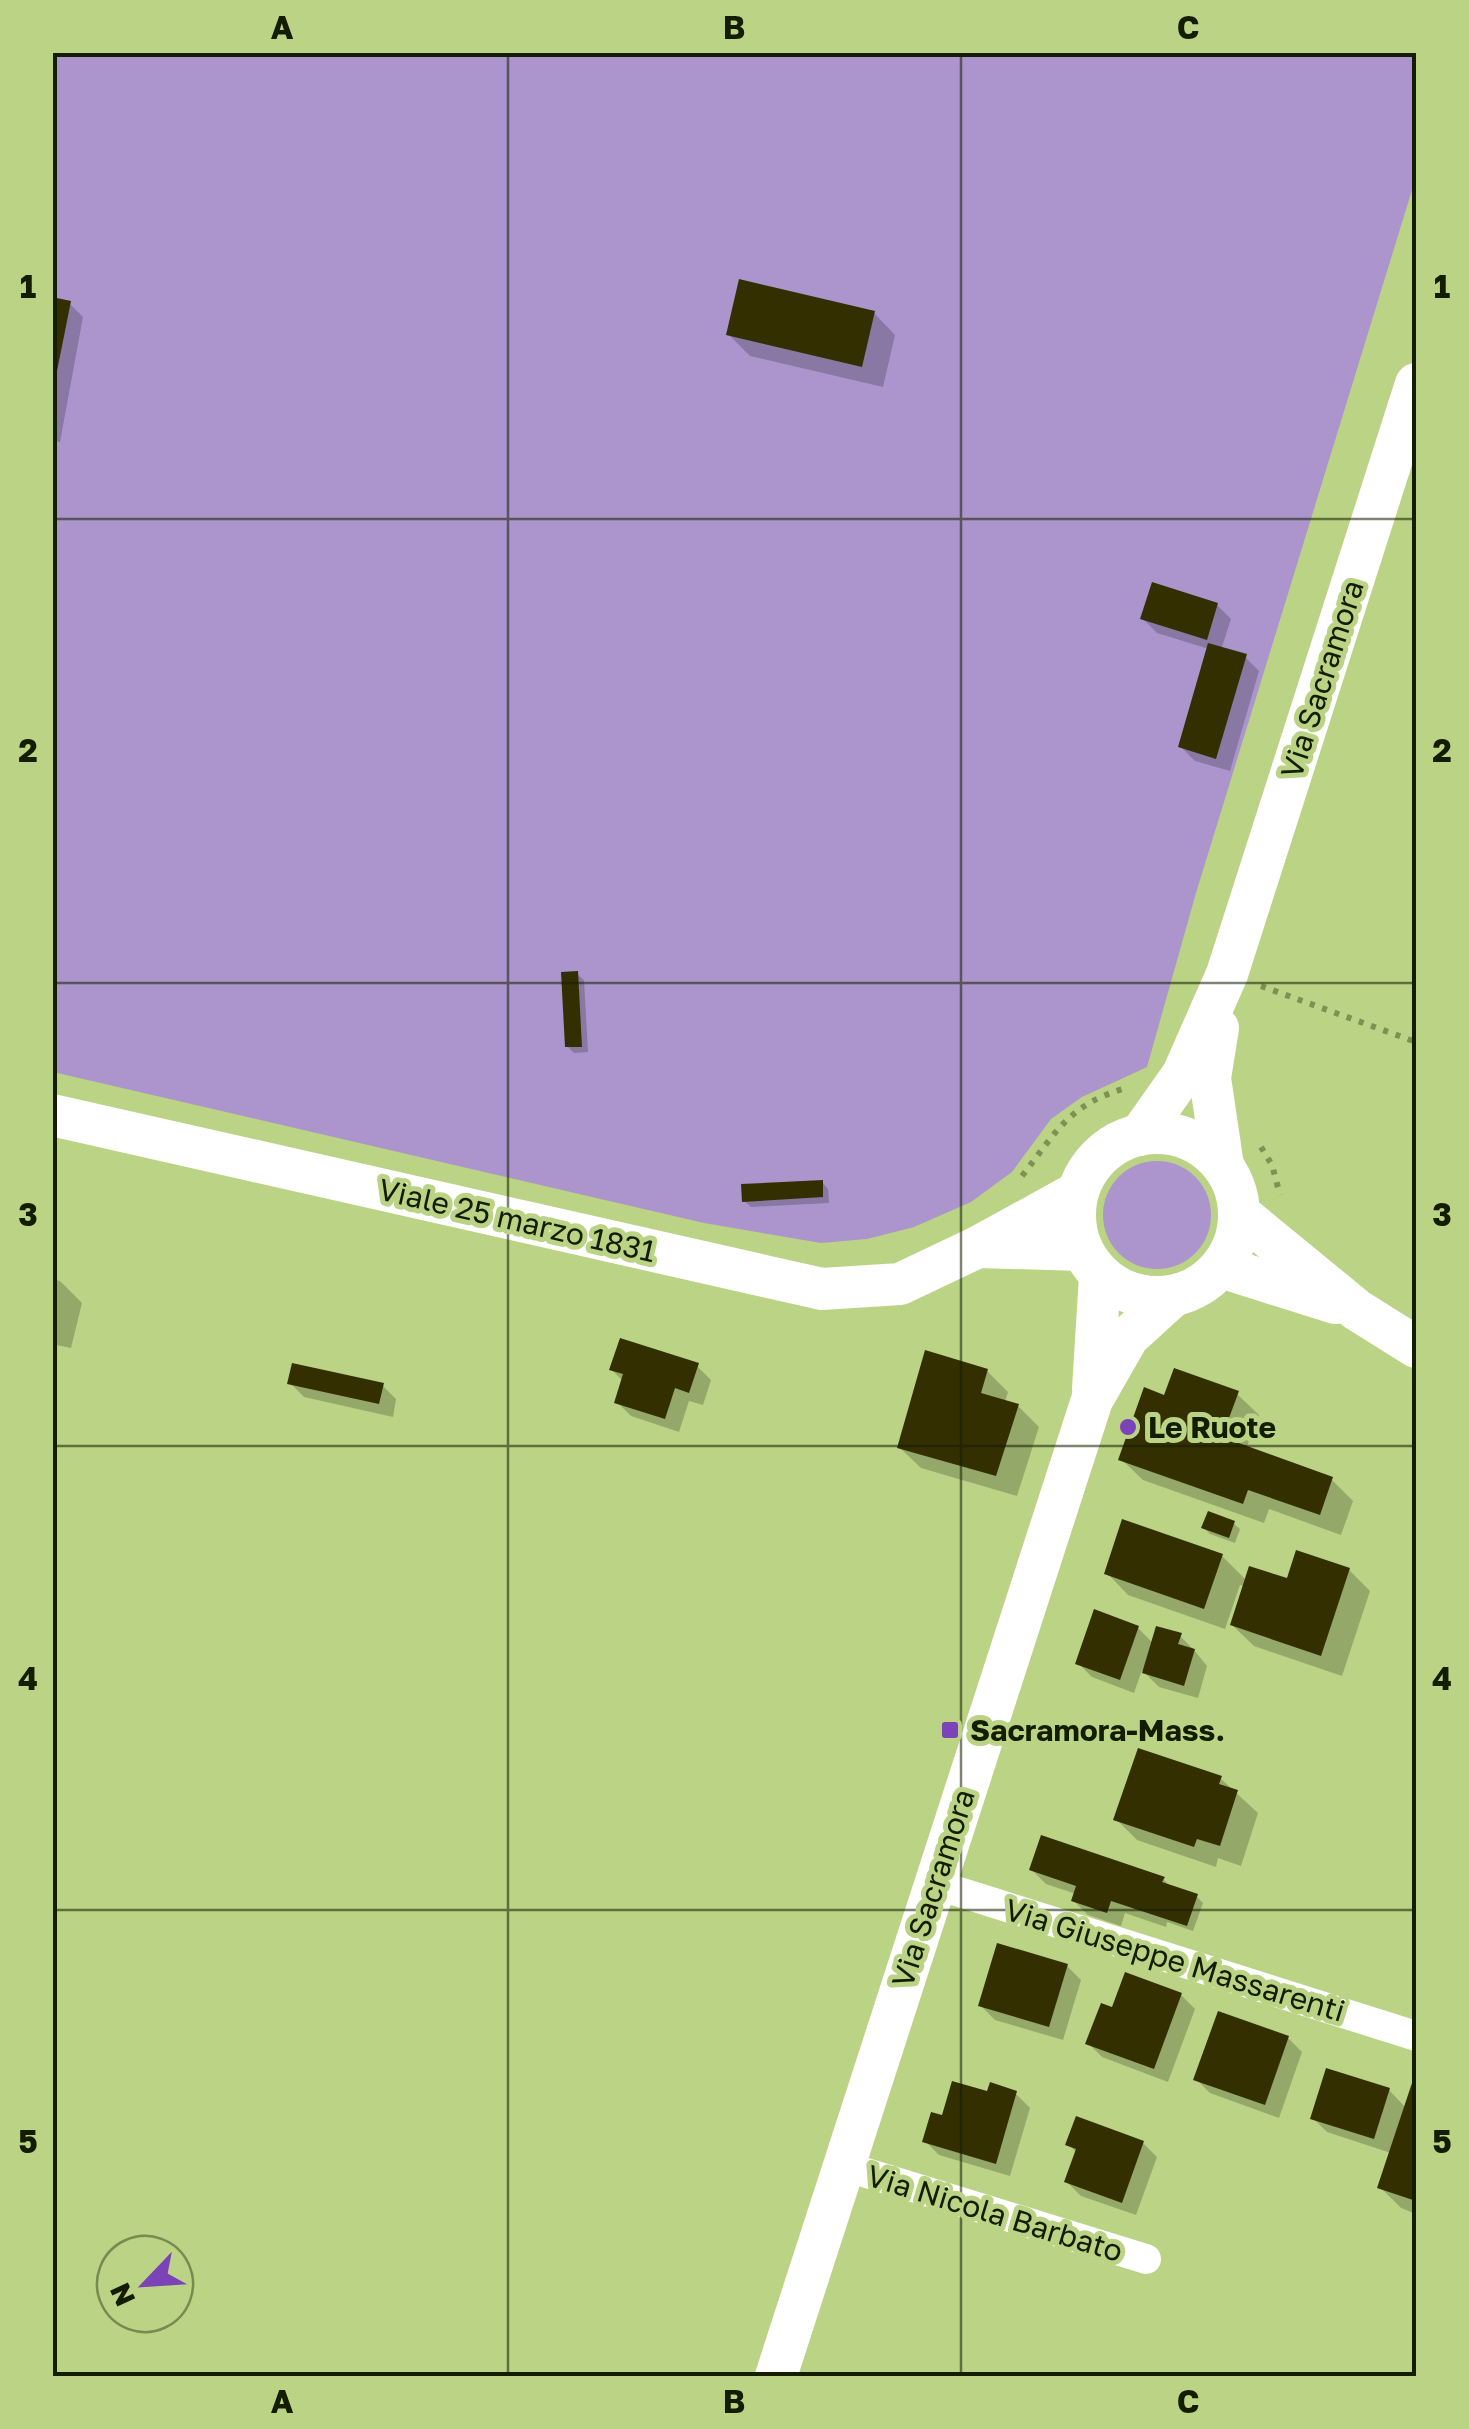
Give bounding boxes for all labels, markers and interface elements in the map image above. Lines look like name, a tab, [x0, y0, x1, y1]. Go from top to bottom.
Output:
text: A	[271, 8, 294, 46]
text: B	[723, 8, 745, 46]
text: C	[1177, 8, 1199, 46]
text: 1	[20, 267, 36, 305]
text: 1	[1434, 267, 1450, 305]
street label: Via Sacramora	[1273, 575, 1371, 783]
text: 2	[18, 731, 38, 769]
text: 2	[1432, 731, 1452, 769]
street label: Viale 25 marzo 1831	[375, 1171, 659, 1269]
text: 3	[18, 1195, 38, 1233]
text: 3	[1432, 1195, 1452, 1233]
place label: Le Ruote	[1148, 1409, 1276, 1445]
marker: Le Ruote	[1117, 1416, 1139, 1438]
text: 4	[18, 1659, 38, 1697]
text: 4	[1432, 1659, 1452, 1697]
place label: Sacramora-Mass.	[970, 1712, 1225, 1748]
marker: Sacramora-Mass.	[939, 1719, 961, 1741]
street label: Via Sacramora	[884, 1784, 982, 1992]
street label: Via Giuseppe Massarenti	[1001, 1891, 1349, 2029]
text: 5	[18, 2122, 38, 2160]
text: 5	[1432, 2122, 1452, 2160]
street label: Via Nicola Barbato	[863, 2157, 1127, 2269]
north arrow	[95, 2234, 195, 2334]
text: N	[102, 2278, 141, 2311]
text: A	[271, 2382, 294, 2420]
text: B	[723, 2382, 745, 2420]
text: C	[1177, 2382, 1199, 2420]

